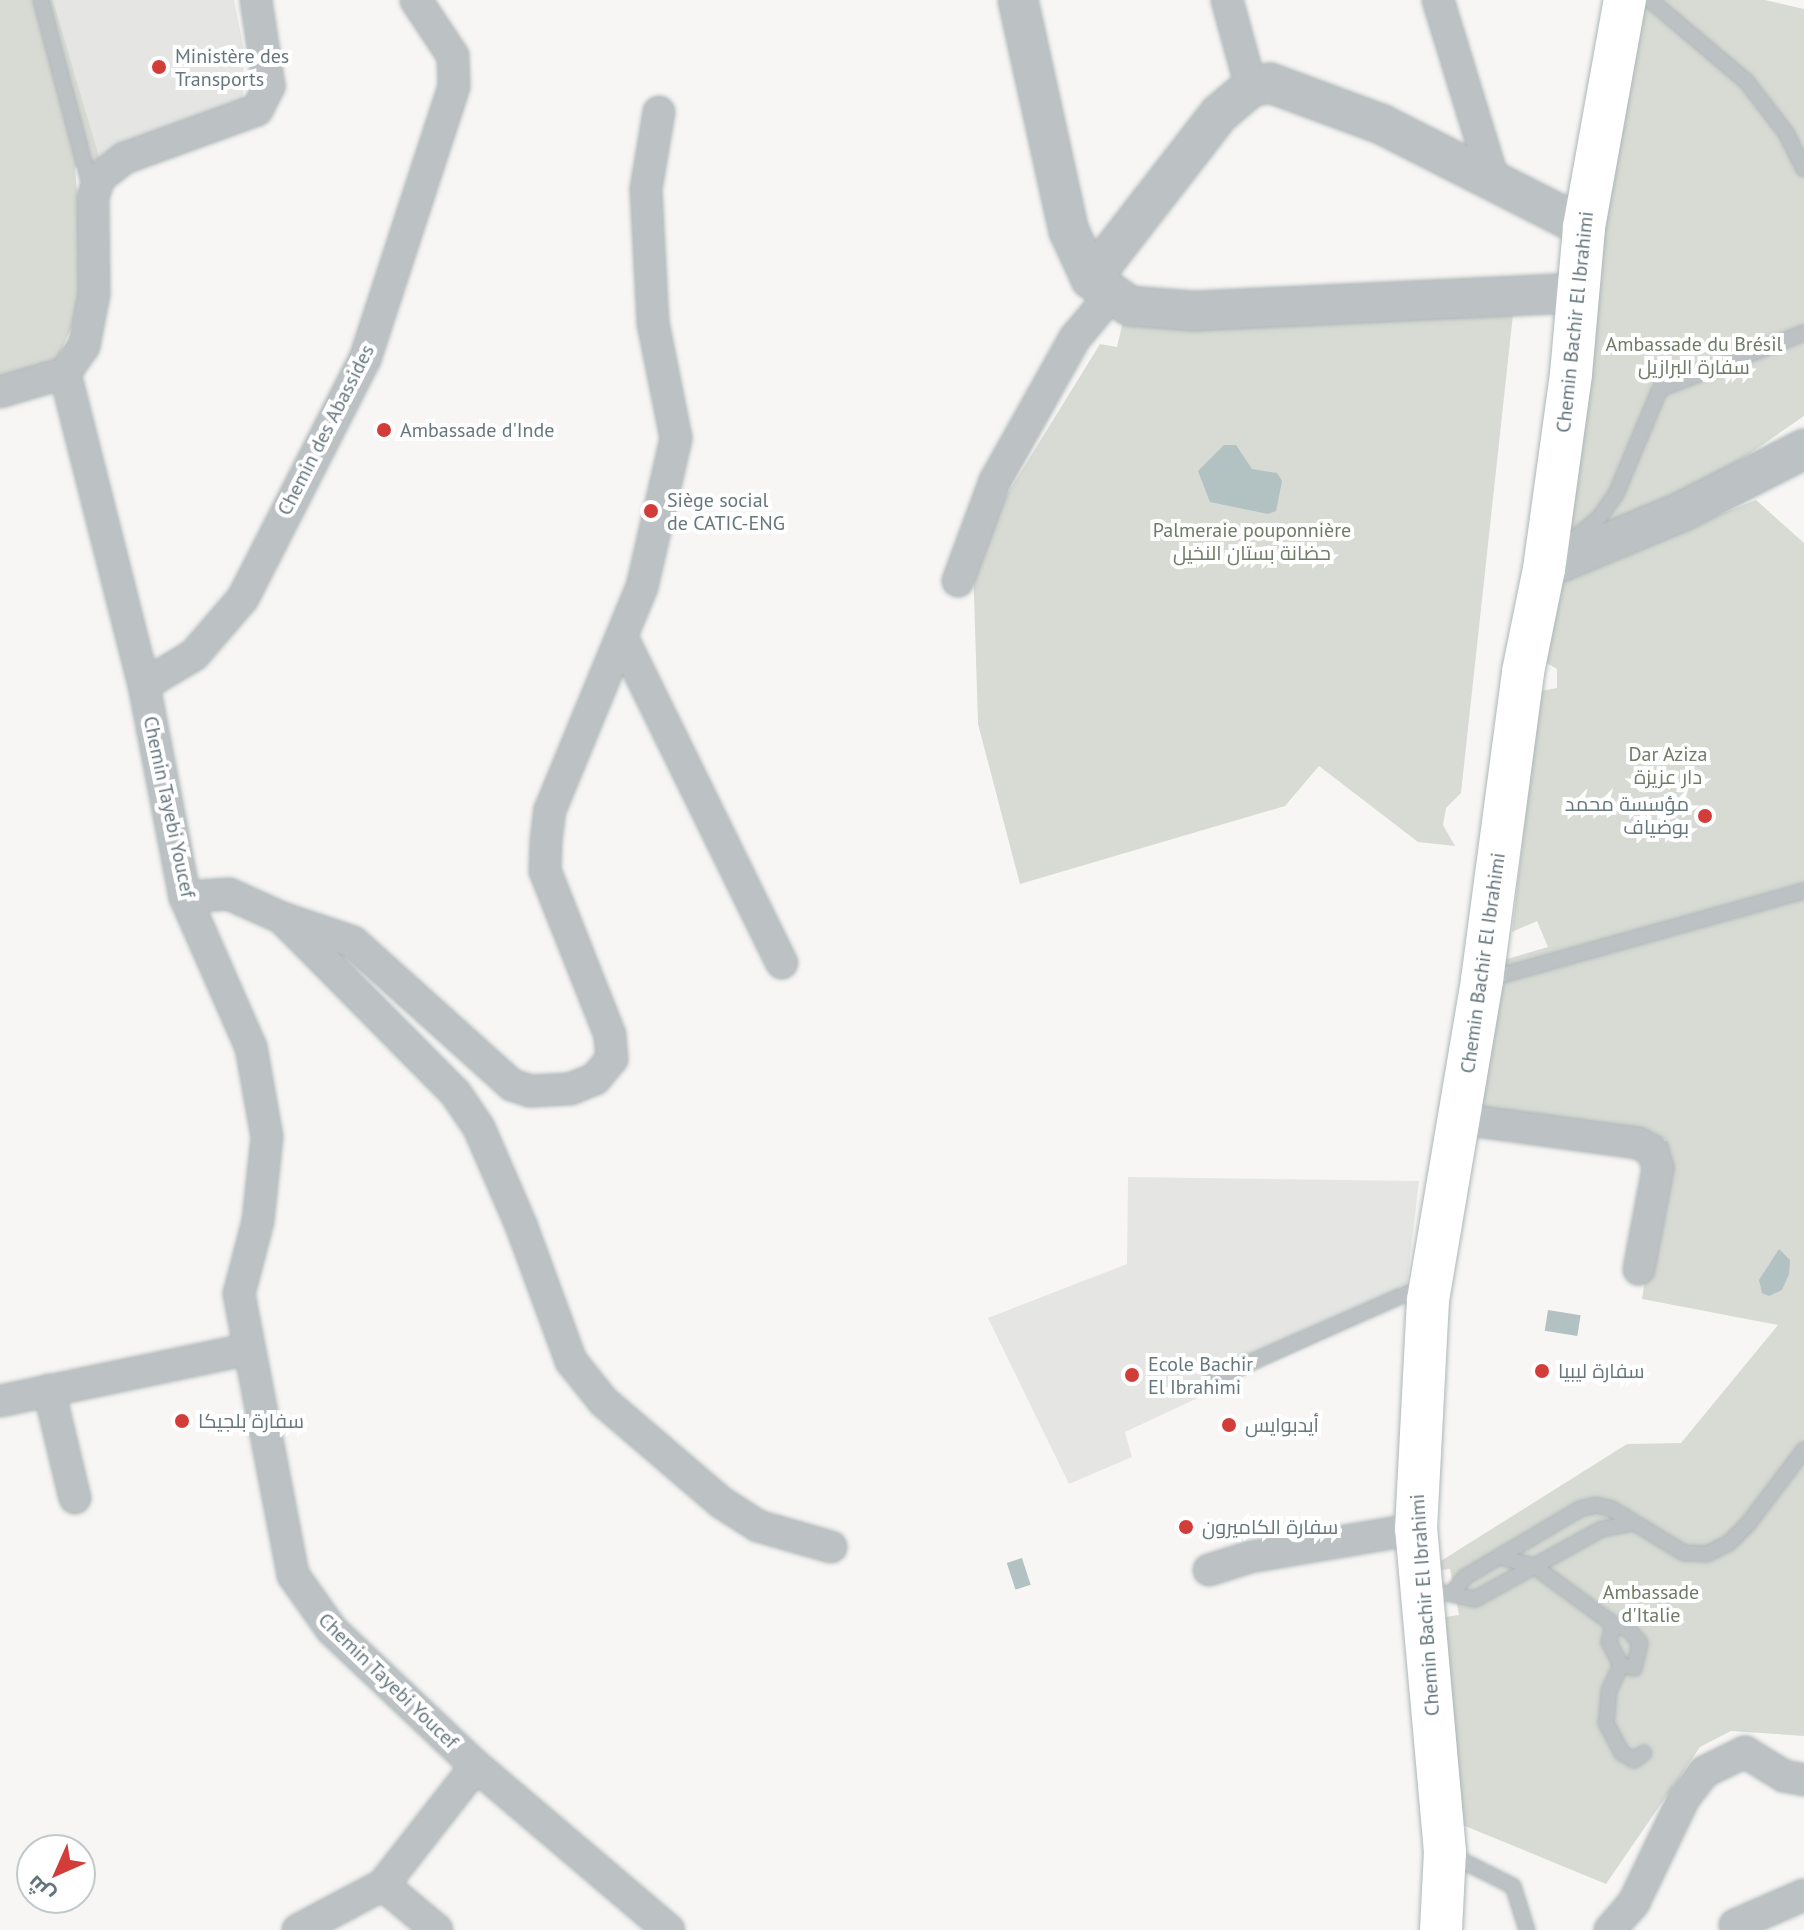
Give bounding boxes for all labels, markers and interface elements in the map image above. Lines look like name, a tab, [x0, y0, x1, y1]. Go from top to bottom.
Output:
place label: Ministère des Transports	[175, 44, 289, 91]
marker: Ministère des Transports	[150, 58, 168, 76]
street label: Chemin Bachir El Ibrahimi	[1551, 210, 1599, 434]
park label: Ambassade du Brésil سفارة البرازيل	[1606, 332, 1782, 379]
street label: Chemin des Abassides	[272, 340, 380, 520]
place label: Ambassade d'Inde	[400, 418, 554, 442]
marker: Ambassade d'Inde	[375, 421, 393, 439]
place label: Siège social de CATIC-ENG	[667, 488, 785, 535]
marker: Siège social de CATIC-ENG	[642, 502, 660, 520]
park label: Palmeraie pouponnière حضانة بستان النخيل	[1153, 519, 1351, 566]
street label: Chemin Tayebi Youcef	[138, 713, 200, 901]
park label: Dar Aziza دار عزيزة	[1628, 743, 1708, 790]
place label: مؤسسة محمد بوضياف	[1565, 792, 1689, 839]
marker: مؤسسة محمد بوضياف	[1696, 807, 1714, 825]
street label: Chemin Bachir El Ibrahimi	[1456, 851, 1510, 1075]
place label: Ecole Bachir El Ibrahimi	[1148, 1352, 1253, 1399]
place label: سفارة ليبيا	[1558, 1359, 1645, 1383]
marker: سفارة ليبيا	[1533, 1362, 1551, 1380]
marker: Ecole Bachir El Ibrahimi	[1123, 1366, 1141, 1384]
place label: سفارة بلجيكا	[198, 1409, 304, 1433]
marker: سفارة بلجيكا	[173, 1412, 191, 1430]
place label: أيدبوايس	[1245, 1413, 1319, 1437]
marker: أيدبوايس	[1220, 1416, 1238, 1434]
street label: Chemin Bachir El Ibrahimi	[1405, 1493, 1445, 1717]
place label: سفارة الكاميرون	[1202, 1515, 1338, 1539]
marker: سفارة الكاميرون	[1177, 1518, 1195, 1536]
park label: Ambassade d'Italie	[1603, 1581, 1699, 1628]
street label: Chemin Tayebi Youcef	[313, 1608, 463, 1754]
north arrow	[16, 1834, 96, 1914]
text: ش	[21, 1870, 60, 1909]

